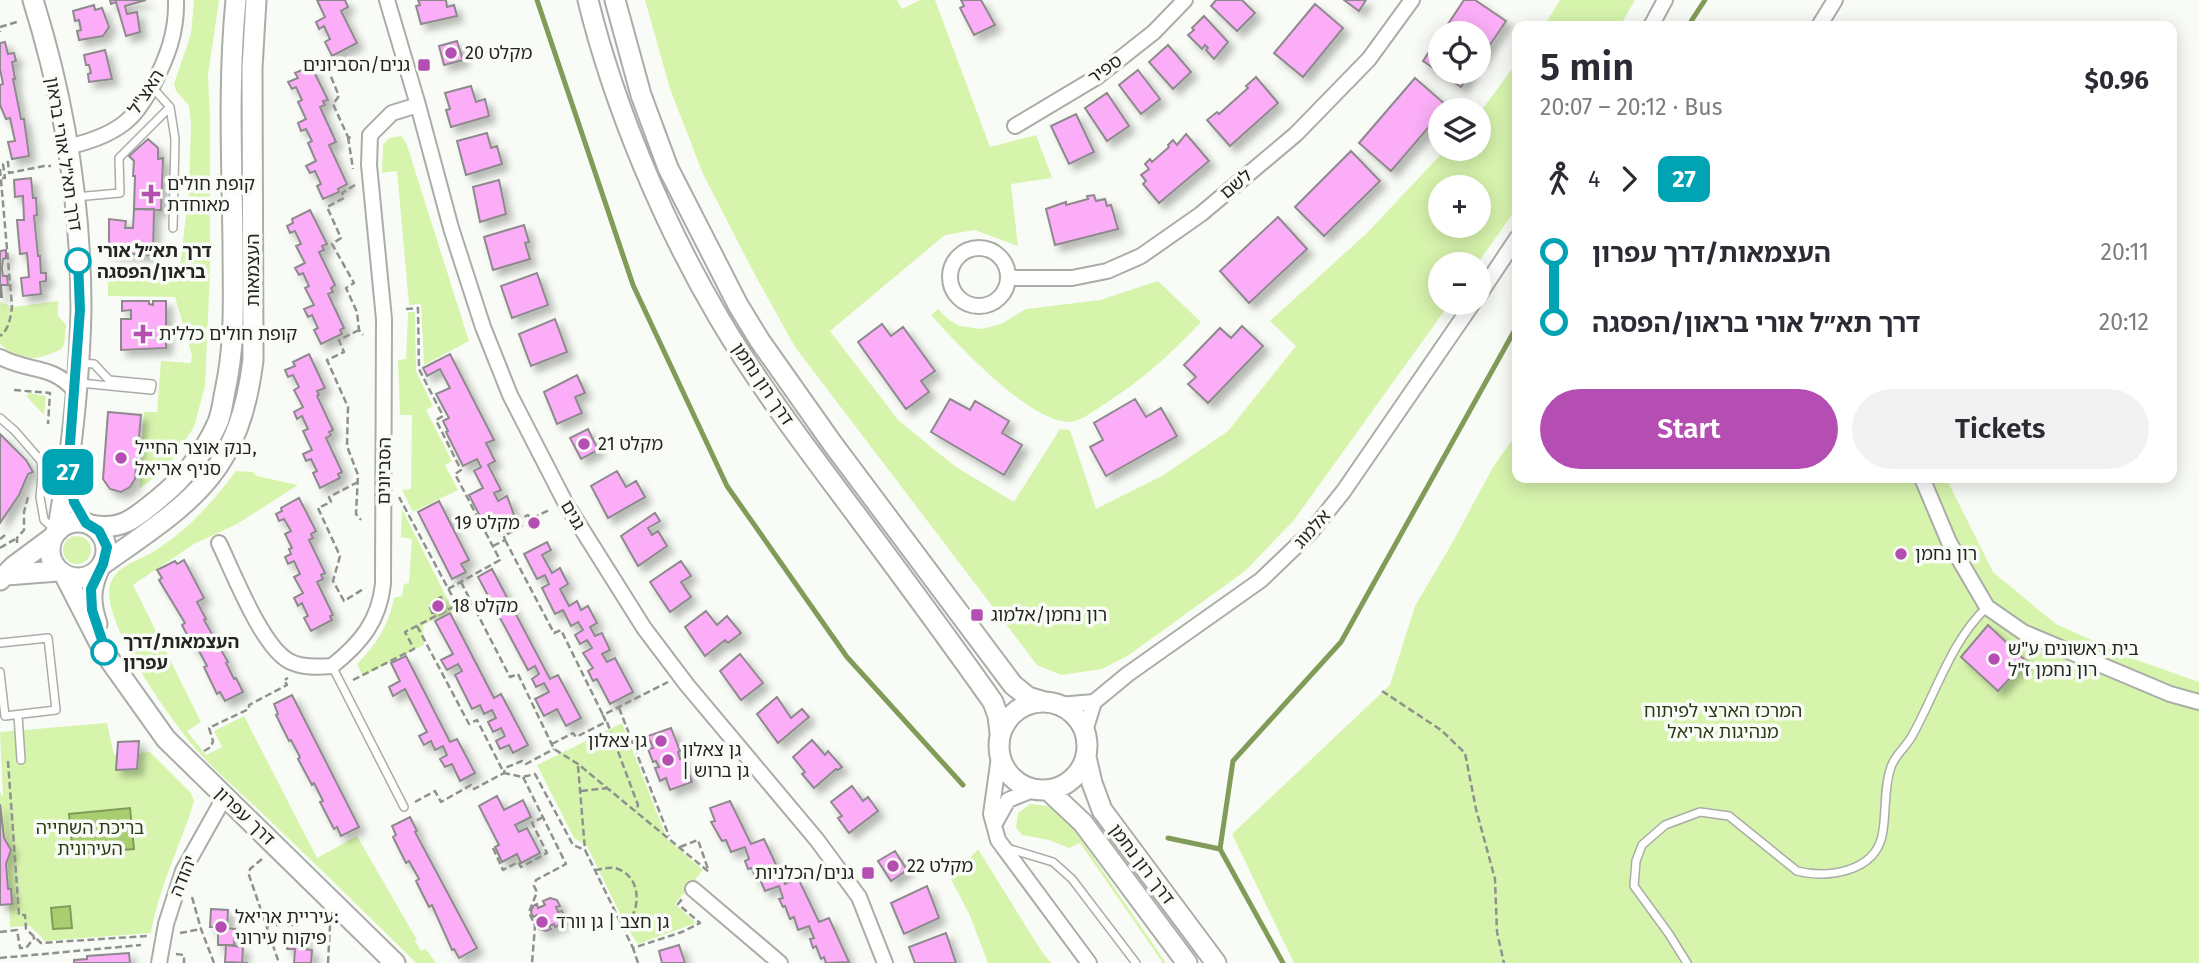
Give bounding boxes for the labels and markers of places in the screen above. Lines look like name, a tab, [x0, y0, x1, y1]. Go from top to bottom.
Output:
place label: מקלט 20	[465, 42, 532, 64]
marker: מקלט 20	[443, 45, 459, 61]
place label: גנים/הסביונים	[303, 54, 410, 76]
marker: גנים/הסביונים	[416, 57, 432, 73]
place label: קופת חולים מאוחדת	[167, 173, 255, 216]
marker: קופת חולים מאוחדת	[141, 184, 161, 204]
place label: דרך תא״ל אורי בראון/הפסגה	[97, 240, 211, 283]
marker: דרך תא״ל אורי בראון/הפסגה	[65, 248, 91, 274]
place label: קופת חולים כללית	[159, 323, 297, 345]
marker: קופת חולים כללית	[133, 324, 153, 344]
place label: מקלט 21	[598, 433, 663, 455]
marker: מקלט 21	[576, 436, 592, 452]
place label: בנק אוצר החייל, סניף אריאל	[135, 437, 257, 480]
marker: בנק אוצר החייל, סניף אריאל	[113, 450, 129, 466]
place label: מקלט 19	[454, 512, 520, 534]
marker: מקלט 19	[526, 515, 542, 531]
place label: רון נחמן	[1915, 543, 1977, 565]
marker: רון נחמן	[1893, 546, 1909, 562]
place label: מקלט 18	[452, 595, 518, 617]
marker: מקלט 18	[430, 598, 446, 614]
place label: רון נחמן/אלמוג	[991, 604, 1107, 626]
marker: רון נחמן/אלמוג	[969, 607, 985, 623]
place label: העצמאות/דרך עפרון	[123, 631, 239, 674]
place label: בית ראשונים ע"ש רון נחמן ז"ל	[2008, 638, 2139, 681]
marker: העצמאות/דרך עפרון	[91, 639, 117, 665]
marker: בית ראשונים ע"ש רון נחמן ז"ל	[1986, 651, 2002, 667]
place label: גן צאלון	[588, 730, 647, 752]
marker: גן צאלון	[653, 733, 669, 749]
place label: גן צאלון | גן ברוש	[682, 739, 750, 782]
marker: גן צאלון | גן ברוש	[660, 752, 676, 768]
place label: מקלט 22	[907, 855, 973, 877]
marker: מקלט 22	[885, 858, 901, 874]
place label: גנים/הכלניות	[755, 862, 854, 884]
marker: גנים/הכלניות	[860, 865, 876, 881]
place label: עיריית אריאל: פיקוח עירוני	[235, 906, 339, 949]
place label: גן חצב | גן וורד	[556, 911, 669, 933]
marker: גן חצב | גן וורד	[534, 914, 550, 930]
marker: עיריית אריאל: פיקוח עירוני	[213, 919, 229, 935]

